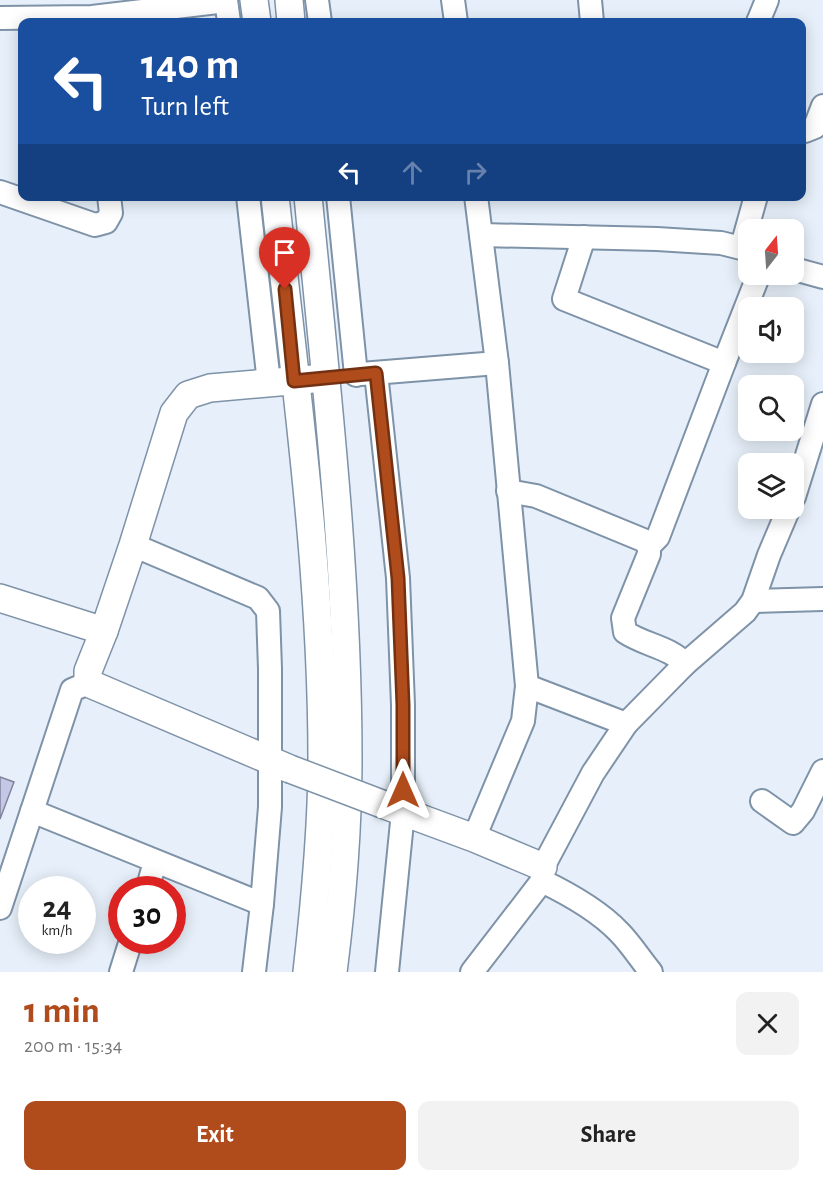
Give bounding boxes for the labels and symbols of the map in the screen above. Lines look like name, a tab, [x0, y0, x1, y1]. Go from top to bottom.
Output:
north arrow	[738, 219, 804, 285]
pin	[259, 227, 310, 289]
position arrow	[371, 758, 435, 822]
speed limit sign: 30	[108, 876, 186, 954]

